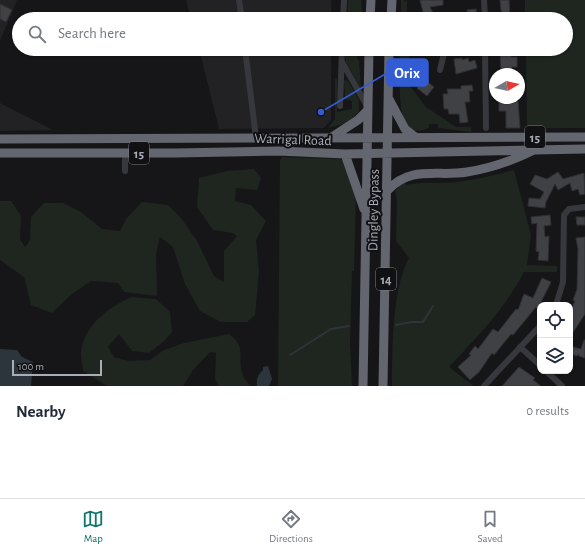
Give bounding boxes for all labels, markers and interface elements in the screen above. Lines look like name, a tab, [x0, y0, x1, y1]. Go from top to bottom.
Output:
search box	[12, 12, 573, 56]
icon: search	[26, 23, 48, 45]
text: Search here	[58, 26, 126, 41]
callout: Orix	[387, 59, 428, 86]
text: Orix	[394, 66, 420, 81]
north arrow	[489, 68, 525, 104]
road number: 15	[525, 126, 545, 148]
street label: Warrigal Road	[254, 132, 332, 148]
road number: 15	[129, 142, 149, 164]
street label: Dingley Bypass	[366, 169, 382, 251]
road number: 14	[376, 268, 396, 290]
map controls	[537, 302, 573, 374]
button: locate	[537, 302, 573, 338]
button: layers	[537, 338, 573, 374]
scale bar	[12, 358, 102, 377]
text: 100 m	[18, 361, 44, 372]
text: Nearby	[16, 403, 66, 420]
text: 0 results	[526, 405, 569, 418]
tab: Map	[82, 508, 104, 545]
tab: Directions	[269, 508, 313, 545]
tab: Saved	[477, 508, 503, 545]

